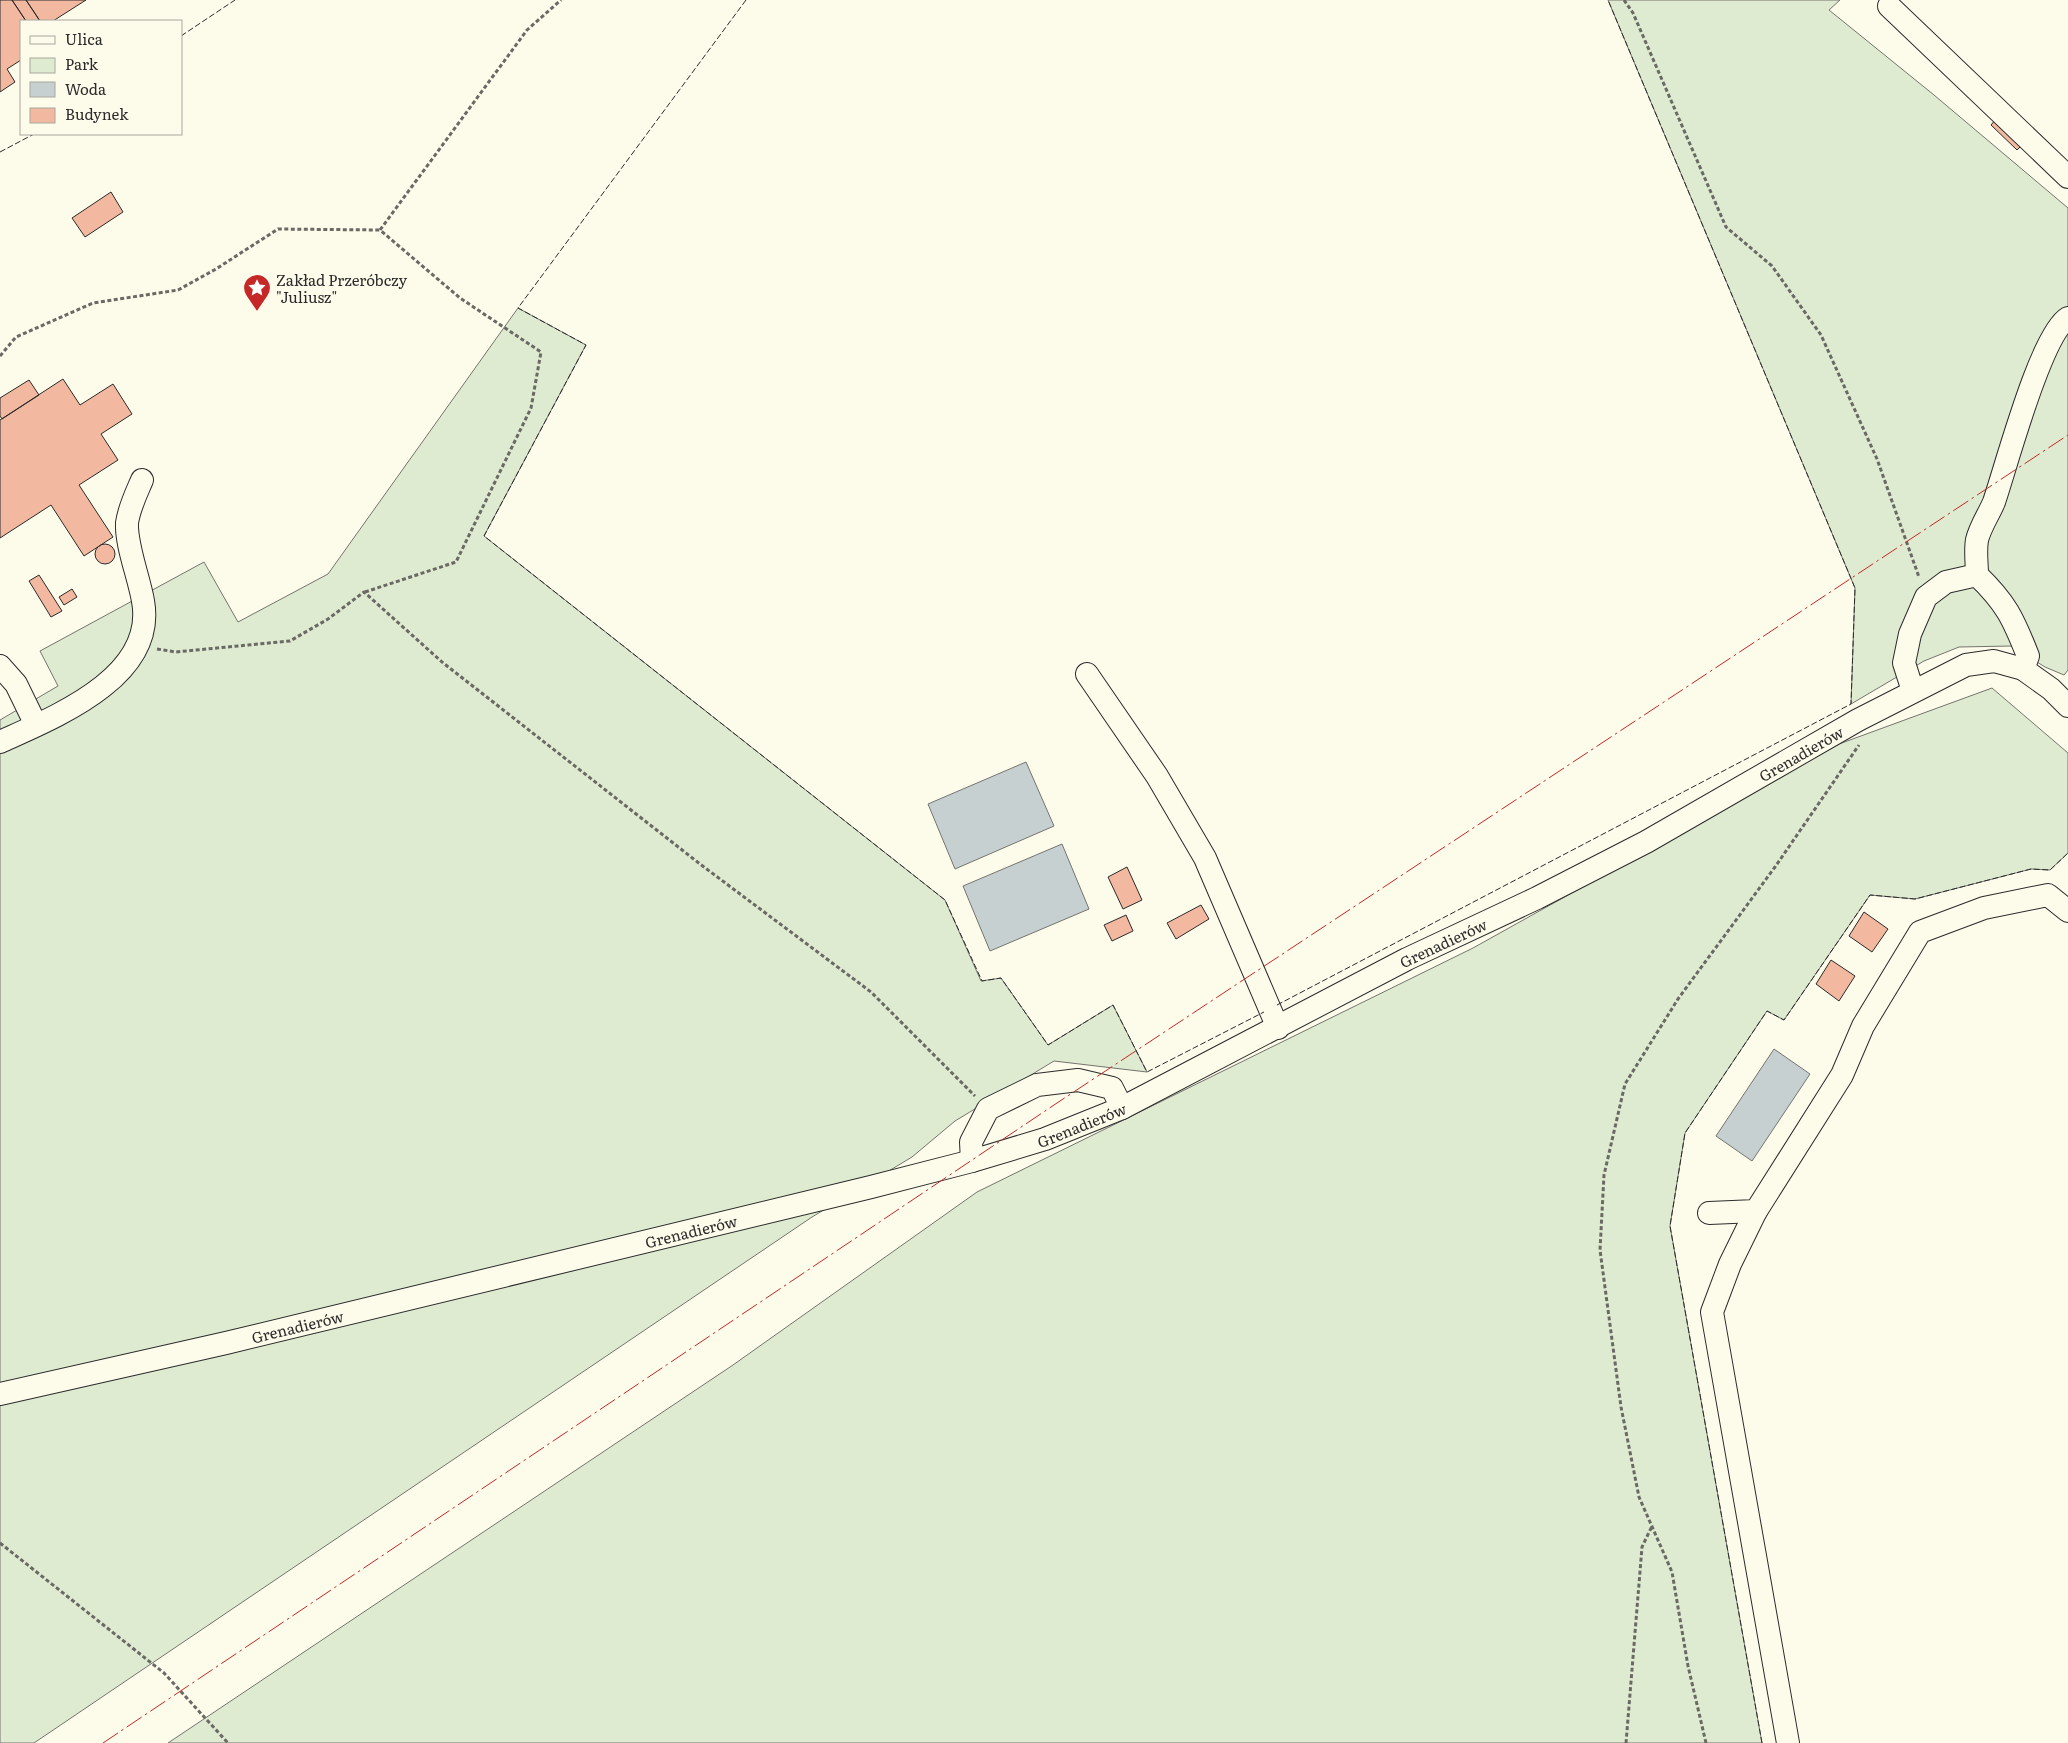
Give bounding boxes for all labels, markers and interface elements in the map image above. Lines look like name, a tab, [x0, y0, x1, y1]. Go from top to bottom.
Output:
legend	[20, 20, 182, 135]
text: Ulica	[65, 27, 104, 50]
text: Park	[65, 52, 99, 75]
text: Woda	[65, 77, 107, 100]
text: Budynek	[65, 102, 129, 125]
place label: Zakład Przeróbczy "Juliusz"	[276, 268, 407, 308]
place icon: Zakład Przeróbczy "Juliusz"	[242, 273, 272, 312]
street label: Grenadierów	[1754, 720, 1847, 786]
street label: Grenadierów	[1395, 912, 1490, 973]
street label: Grenadierów	[1034, 1096, 1129, 1152]
street label: Grenadierów	[642, 1208, 739, 1253]
street label: Grenadierów	[249, 1304, 346, 1348]

